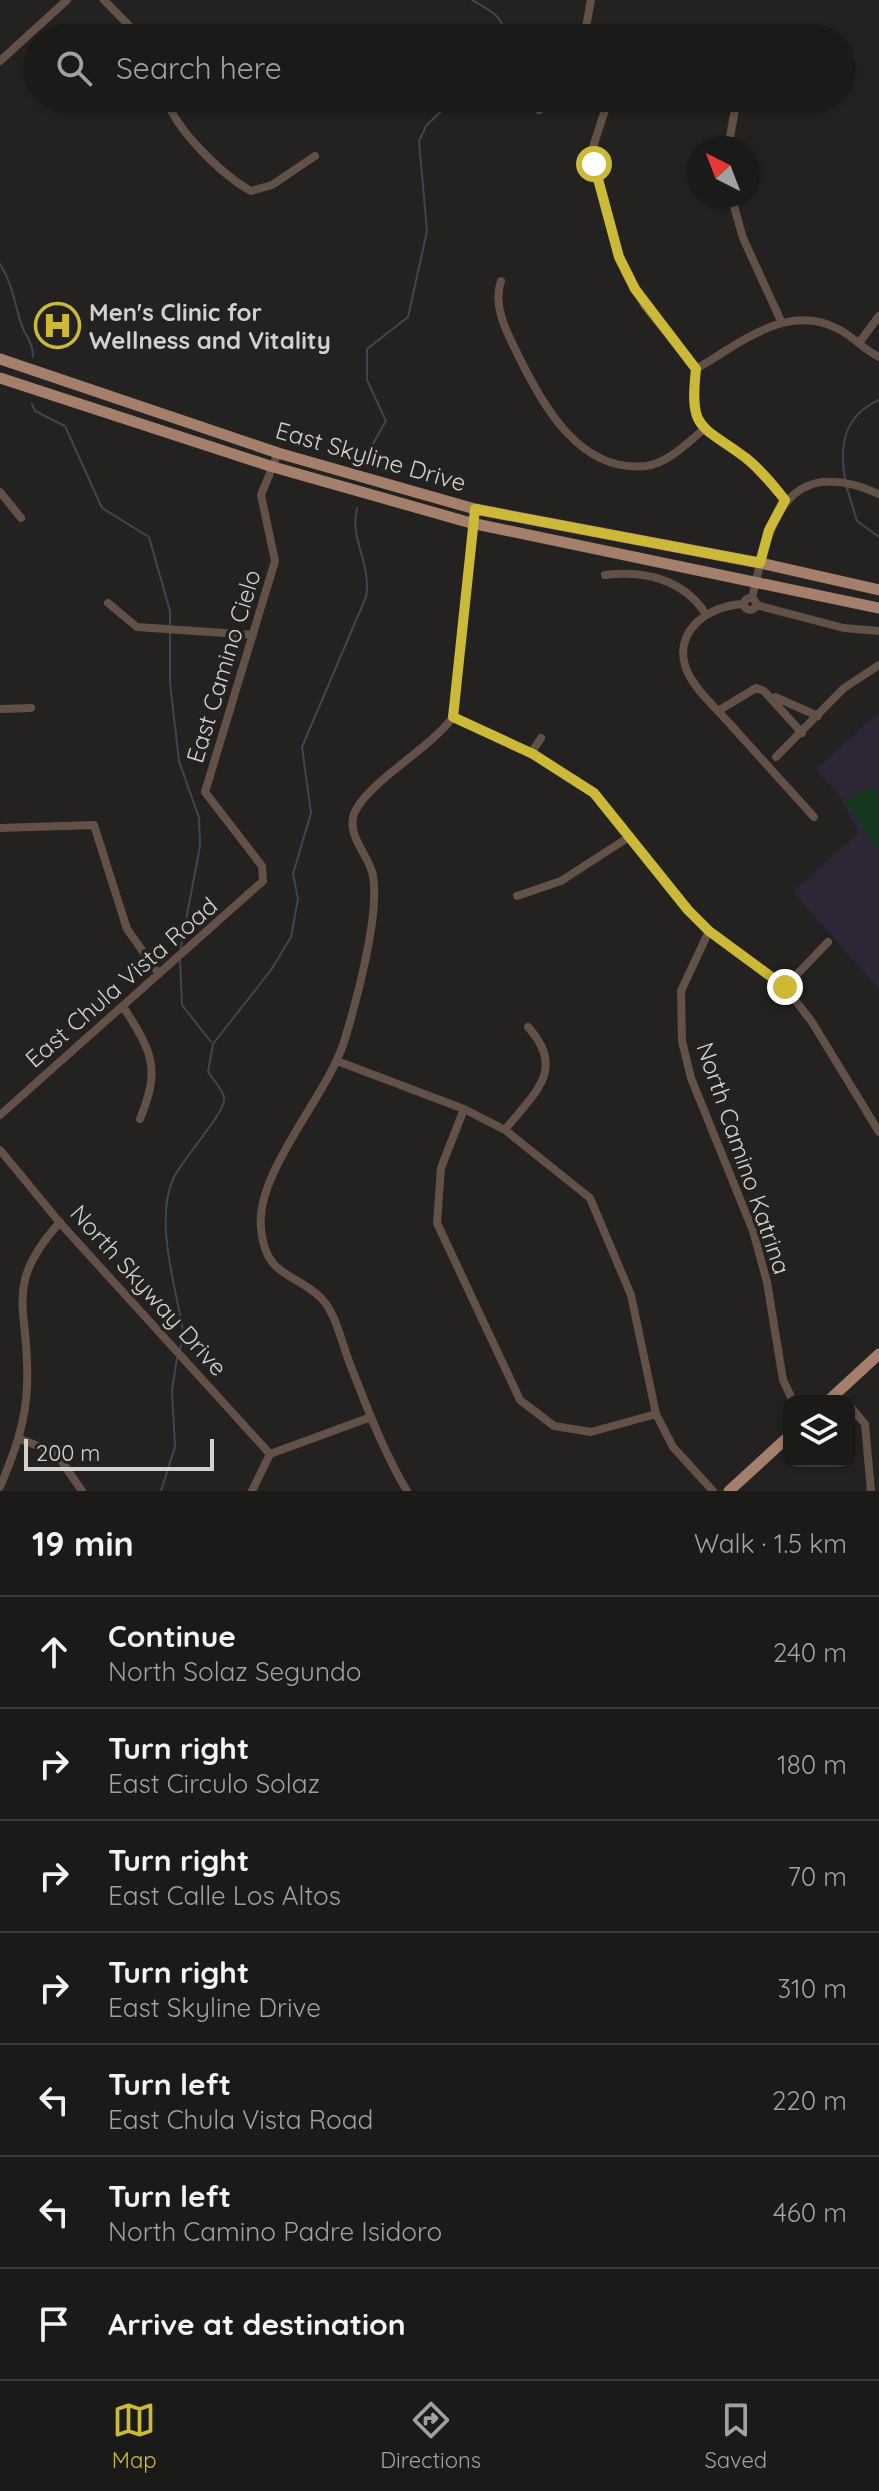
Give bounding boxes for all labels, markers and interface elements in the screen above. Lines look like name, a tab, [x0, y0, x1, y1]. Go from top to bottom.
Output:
search box	[24, 24, 855, 112]
icon: search	[52, 46, 96, 90]
text: Search here	[116, 49, 282, 87]
north arrow	[687, 136, 759, 208]
route start	[576, 146, 612, 182]
place label: Men's Clinic for Wellness and Vitality	[89, 297, 331, 355]
hospital icon: Men's Clinic for Wellness and Vitality	[34, 302, 82, 350]
street label: East Skyline Drive	[272, 414, 470, 498]
street label: East Camino Cielo	[179, 566, 267, 766]
street label: East Chula Vista Road	[19, 890, 223, 1074]
route end	[767, 969, 803, 1005]
street label: North Camino Katrina	[690, 1038, 798, 1278]
street label: North Skyway Drive	[64, 1198, 234, 1382]
map controls	[783, 1395, 855, 1467]
button: layers	[783, 1395, 855, 1467]
scale bar	[24, 1435, 214, 1471]
text: 200 m	[36, 1439, 100, 1467]
text: 19 min	[32, 1522, 134, 1565]
text: Walk · 1.5 km	[694, 1527, 847, 1560]
text: Continue	[108, 1617, 236, 1655]
icon: ahead	[32, 1630, 76, 1674]
text: 240 m	[773, 1636, 847, 1669]
text: North Solaz Segundo	[108, 1655, 361, 1688]
text: Turn right	[108, 1729, 249, 1767]
icon: right	[32, 1742, 76, 1786]
text: 180 m	[777, 1748, 847, 1781]
text: East Circulo Solaz	[108, 1767, 320, 1800]
text: Turn right	[108, 1841, 249, 1879]
icon: right	[32, 1854, 76, 1898]
text: 70 m	[787, 1860, 847, 1893]
text: East Calle Los Altos	[108, 1879, 341, 1912]
text: Turn right	[108, 1953, 249, 1991]
icon: right	[32, 1966, 76, 2010]
text: 310 m	[777, 1972, 847, 2005]
text: East Skyline Drive	[108, 1991, 321, 2024]
text: Turn left	[108, 2065, 231, 2103]
icon: left	[32, 2078, 76, 2122]
text: 220 m	[772, 2084, 847, 2117]
text: East Chula Vista Road	[108, 2103, 373, 2136]
text: Turn left	[108, 2177, 231, 2215]
icon: left	[32, 2190, 76, 2234]
text: 460 m	[773, 2196, 847, 2229]
text: North Camino Padre Isidoro	[108, 2215, 442, 2248]
icon: arrive	[32, 2302, 76, 2346]
text: Arrive at destination	[108, 2305, 406, 2343]
tab: Map	[112, 2398, 157, 2474]
tab: Directions	[380, 2398, 481, 2474]
tab: Saved	[704, 2398, 767, 2474]

